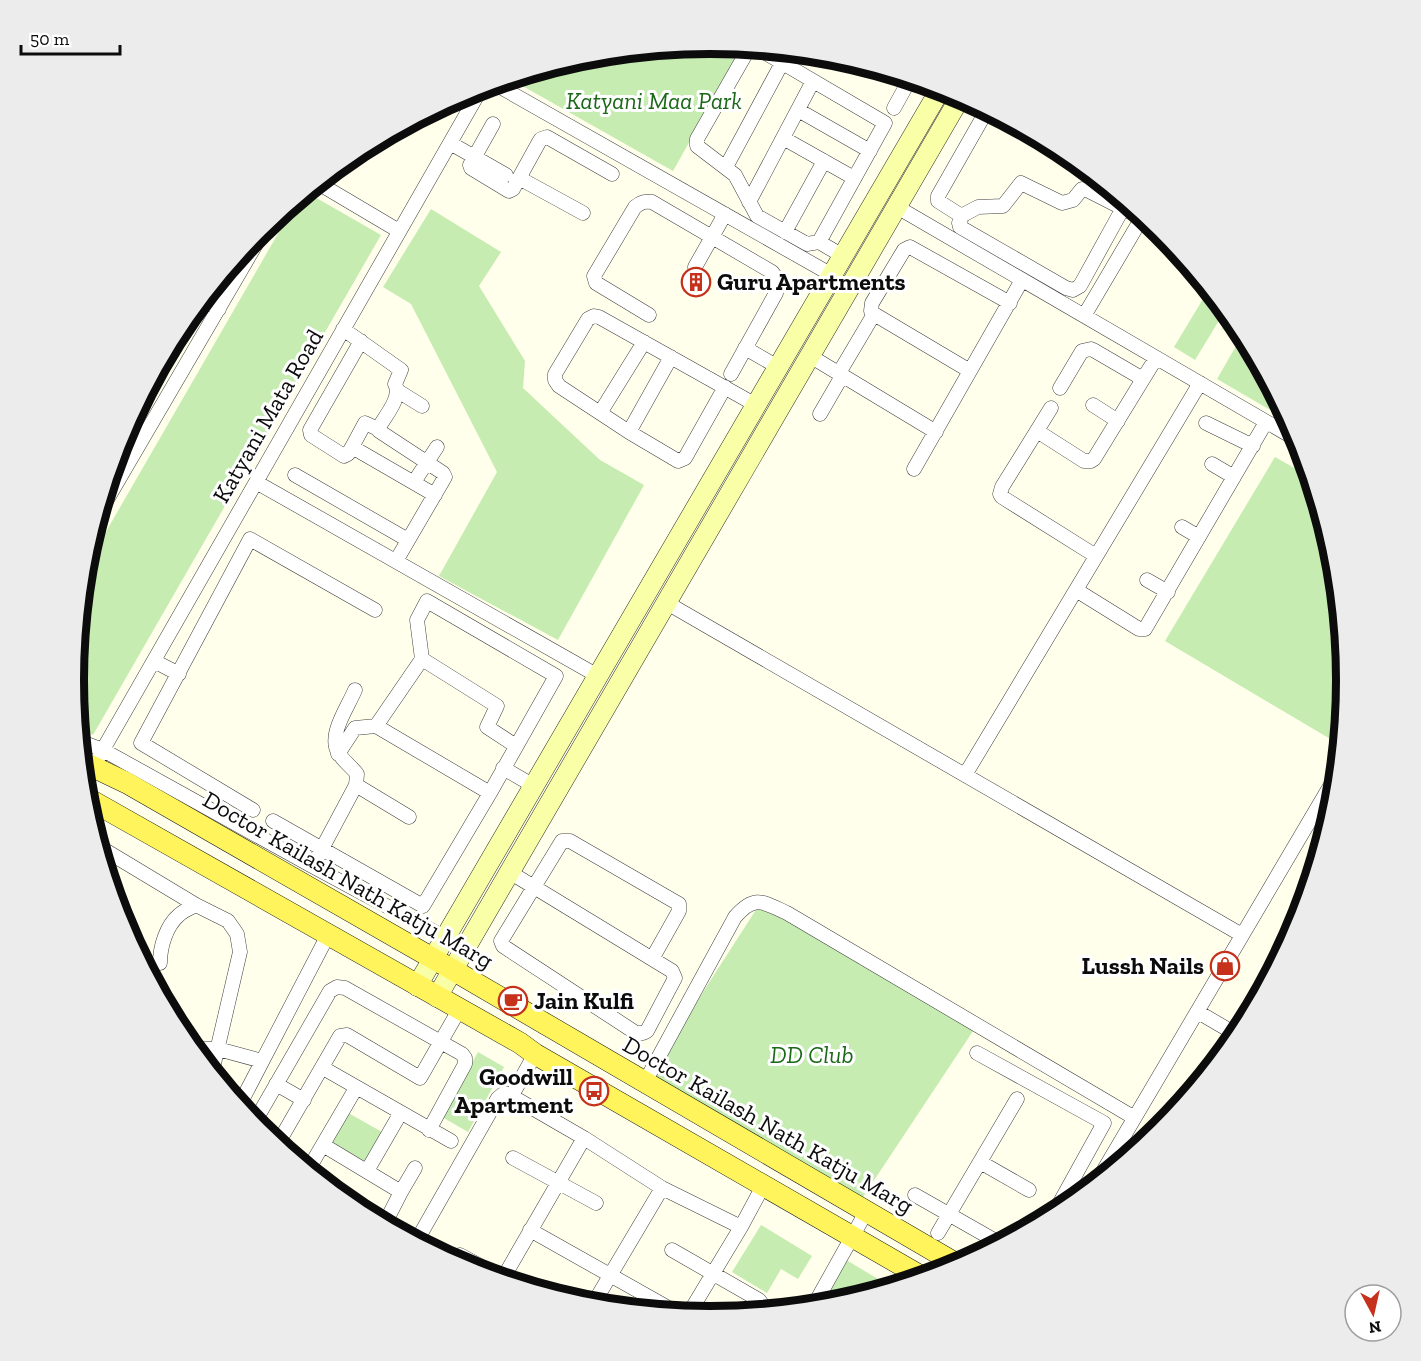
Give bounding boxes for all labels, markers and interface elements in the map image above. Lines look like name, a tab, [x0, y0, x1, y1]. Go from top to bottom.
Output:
scale bar	[21, 18, 120, 56]
text: 50 m	[30, 28, 70, 50]
park label: Katyani Maa Park	[566, 86, 742, 115]
building icon: Guru Apartments	[680, 266, 712, 298]
place label: Guru Apartments	[717, 267, 906, 296]
street label: Katyani Mata Road	[206, 324, 329, 508]
street label: Doctor Kailash Nath Katju Marg	[198, 784, 499, 975]
shop icon: Lussh Nails	[1209, 950, 1241, 982]
place label: Lussh Nails	[1082, 951, 1204, 980]
cafe icon: Jain Kulfi	[497, 985, 529, 1017]
place label: Jain Kulfi	[534, 986, 634, 1015]
street label: Doctor Kailash Nath Katju Marg	[618, 1029, 919, 1220]
park label: DD Club	[770, 1040, 854, 1069]
place label: Goodwill Apartment	[454, 1062, 573, 1119]
bus stop icon: Goodwill Apartment	[578, 1075, 610, 1107]
north arrow	[1343, 1283, 1403, 1343]
text: N	[1368, 1317, 1382, 1338]

